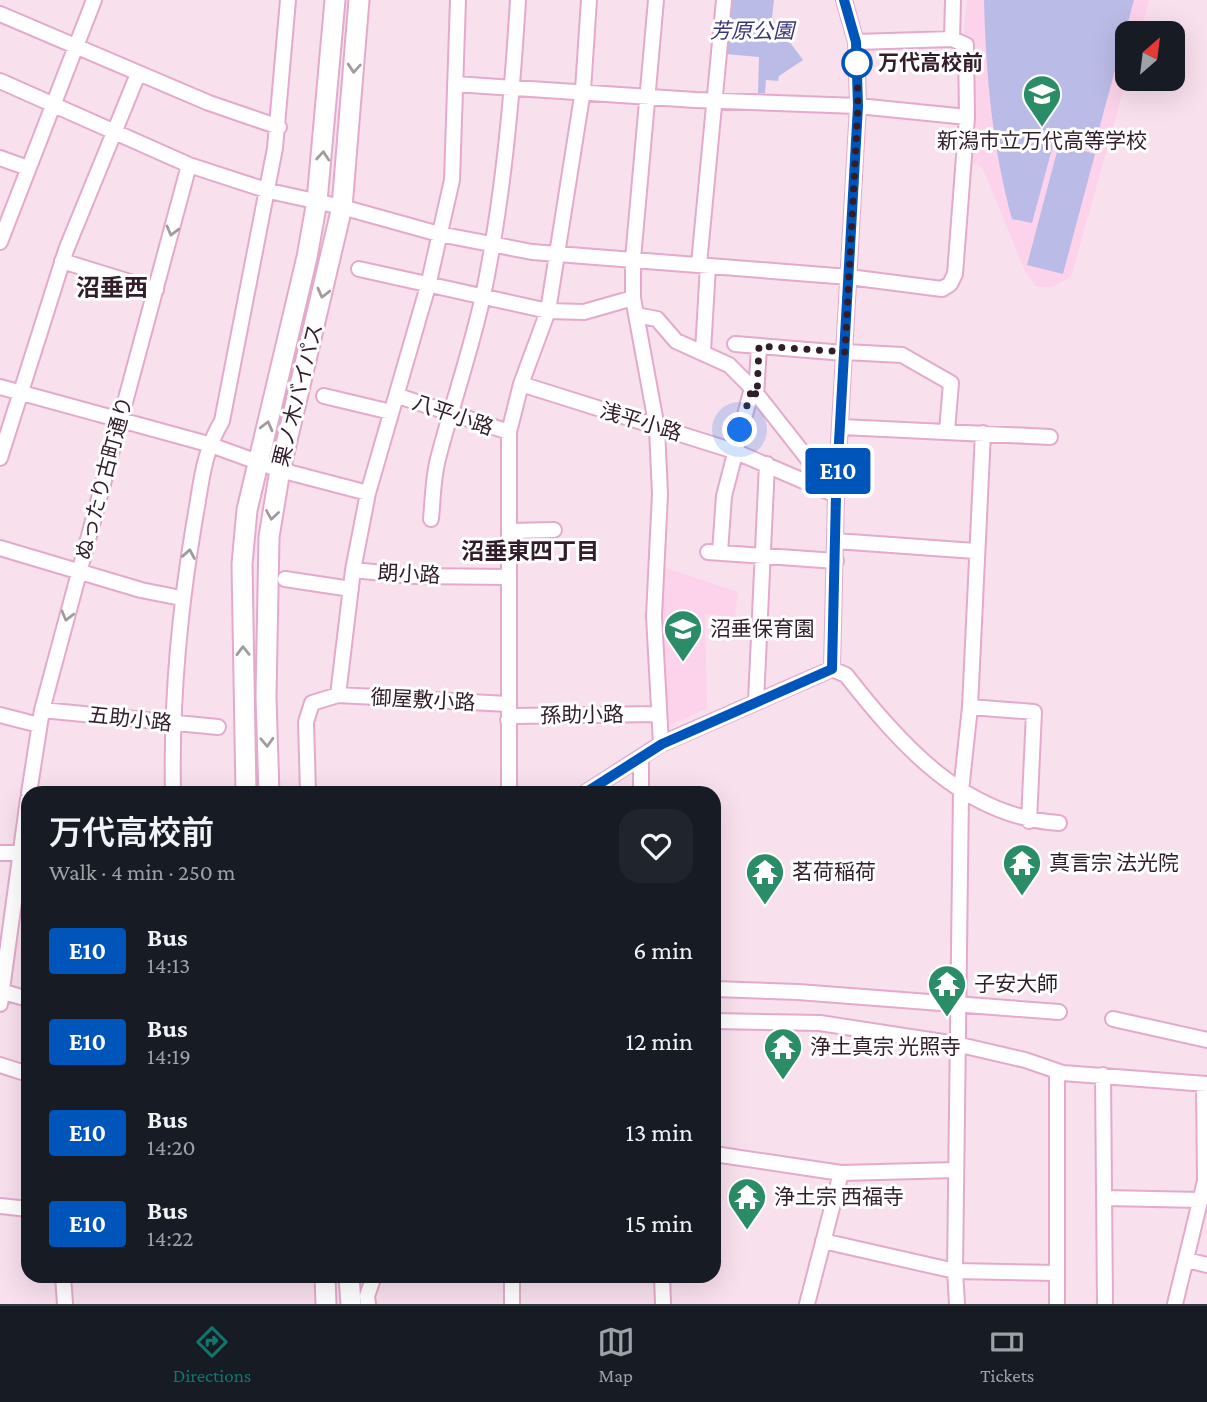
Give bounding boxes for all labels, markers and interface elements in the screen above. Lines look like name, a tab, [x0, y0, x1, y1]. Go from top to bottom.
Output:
park label: 芳原公園	[710, 19, 797, 43]
north arrow	[1115, 21, 1185, 91]
map controls	[1115, 21, 1185, 91]
marker: 万代高校前	[842, 48, 872, 78]
place label: 万代高校前	[878, 51, 983, 75]
one-way arrow	[347, 63, 362, 74]
school or university icon: 新潟市立万代高等学校	[1021, 73, 1063, 128]
place label: 新潟市立万代高等学校	[937, 129, 1147, 153]
one-way arrow	[315, 150, 330, 161]
one-way arrow	[166, 225, 180, 237]
district label: 沼垂西	[76, 274, 148, 301]
one-way arrow	[317, 287, 331, 299]
street label: 栗ノ木バイパス	[269, 321, 327, 469]
street label: 八平小路	[409, 390, 497, 440]
street label: ぬったり古町通り	[71, 394, 137, 562]
street label: 浅平小路	[597, 398, 685, 446]
your location	[722, 412, 757, 447]
one-way arrow	[259, 420, 273, 432]
line badge: E10	[798, 448, 878, 494]
text: E10	[819, 457, 857, 484]
one-way arrow	[265, 509, 280, 520]
district label: 沼垂東四丁目	[461, 538, 599, 564]
one-way arrow	[181, 548, 196, 560]
street label: 朗小路	[377, 560, 441, 588]
school or university icon: 沼垂保育園	[662, 608, 704, 663]
one-way arrow	[61, 610, 76, 622]
place label: 沼垂保育園	[710, 617, 815, 641]
one-way arrow	[235, 645, 251, 656]
street label: 御屋敷小路	[370, 685, 476, 715]
street label: 孫助小路	[540, 702, 624, 728]
street label: 五助小路	[87, 703, 173, 735]
one-way arrow	[260, 736, 275, 747]
button: heart	[619, 809, 693, 883]
text: 万代高校前	[49, 814, 214, 851]
temple icon: 真言宗 法光院	[1001, 842, 1043, 897]
temple icon: 茗荷稲荷	[744, 851, 786, 906]
place label: 真言宗 法光院	[1049, 851, 1179, 875]
text: Walk · 4 min · 250 m	[49, 859, 236, 885]
place label: 茗荷稲荷	[792, 860, 876, 884]
text: Bus	[147, 923, 188, 952]
text: 6 min	[633, 936, 693, 965]
text: E10	[69, 937, 106, 964]
text: 14:13	[147, 952, 190, 978]
temple icon: 子安大師	[926, 963, 968, 1018]
place label: 子安大師	[974, 972, 1058, 996]
text: Bus	[147, 1014, 188, 1043]
temple icon: 浄土真宗 光照寺	[762, 1026, 804, 1081]
text: 12 min	[625, 1027, 693, 1056]
text: E10	[69, 1028, 106, 1055]
place label: 浄土真宗 光照寺	[810, 1035, 961, 1059]
text: 14:19	[147, 1043, 191, 1069]
text: Bus	[147, 1105, 188, 1134]
text: 13 min	[625, 1118, 693, 1147]
text: E10	[69, 1119, 106, 1146]
text: 14:20	[147, 1134, 196, 1160]
temple icon: 浄土宗 西福寺	[726, 1176, 768, 1231]
place label: 浄土宗 西福寺	[774, 1185, 904, 1209]
text: Bus	[147, 1196, 188, 1225]
text: 15 min	[626, 1209, 693, 1238]
text: E10	[69, 1210, 106, 1237]
text: 14:22	[147, 1225, 193, 1251]
tab: Directions	[173, 1323, 251, 1386]
tab: Map	[597, 1323, 635, 1386]
tab: Tickets	[980, 1323, 1034, 1386]

